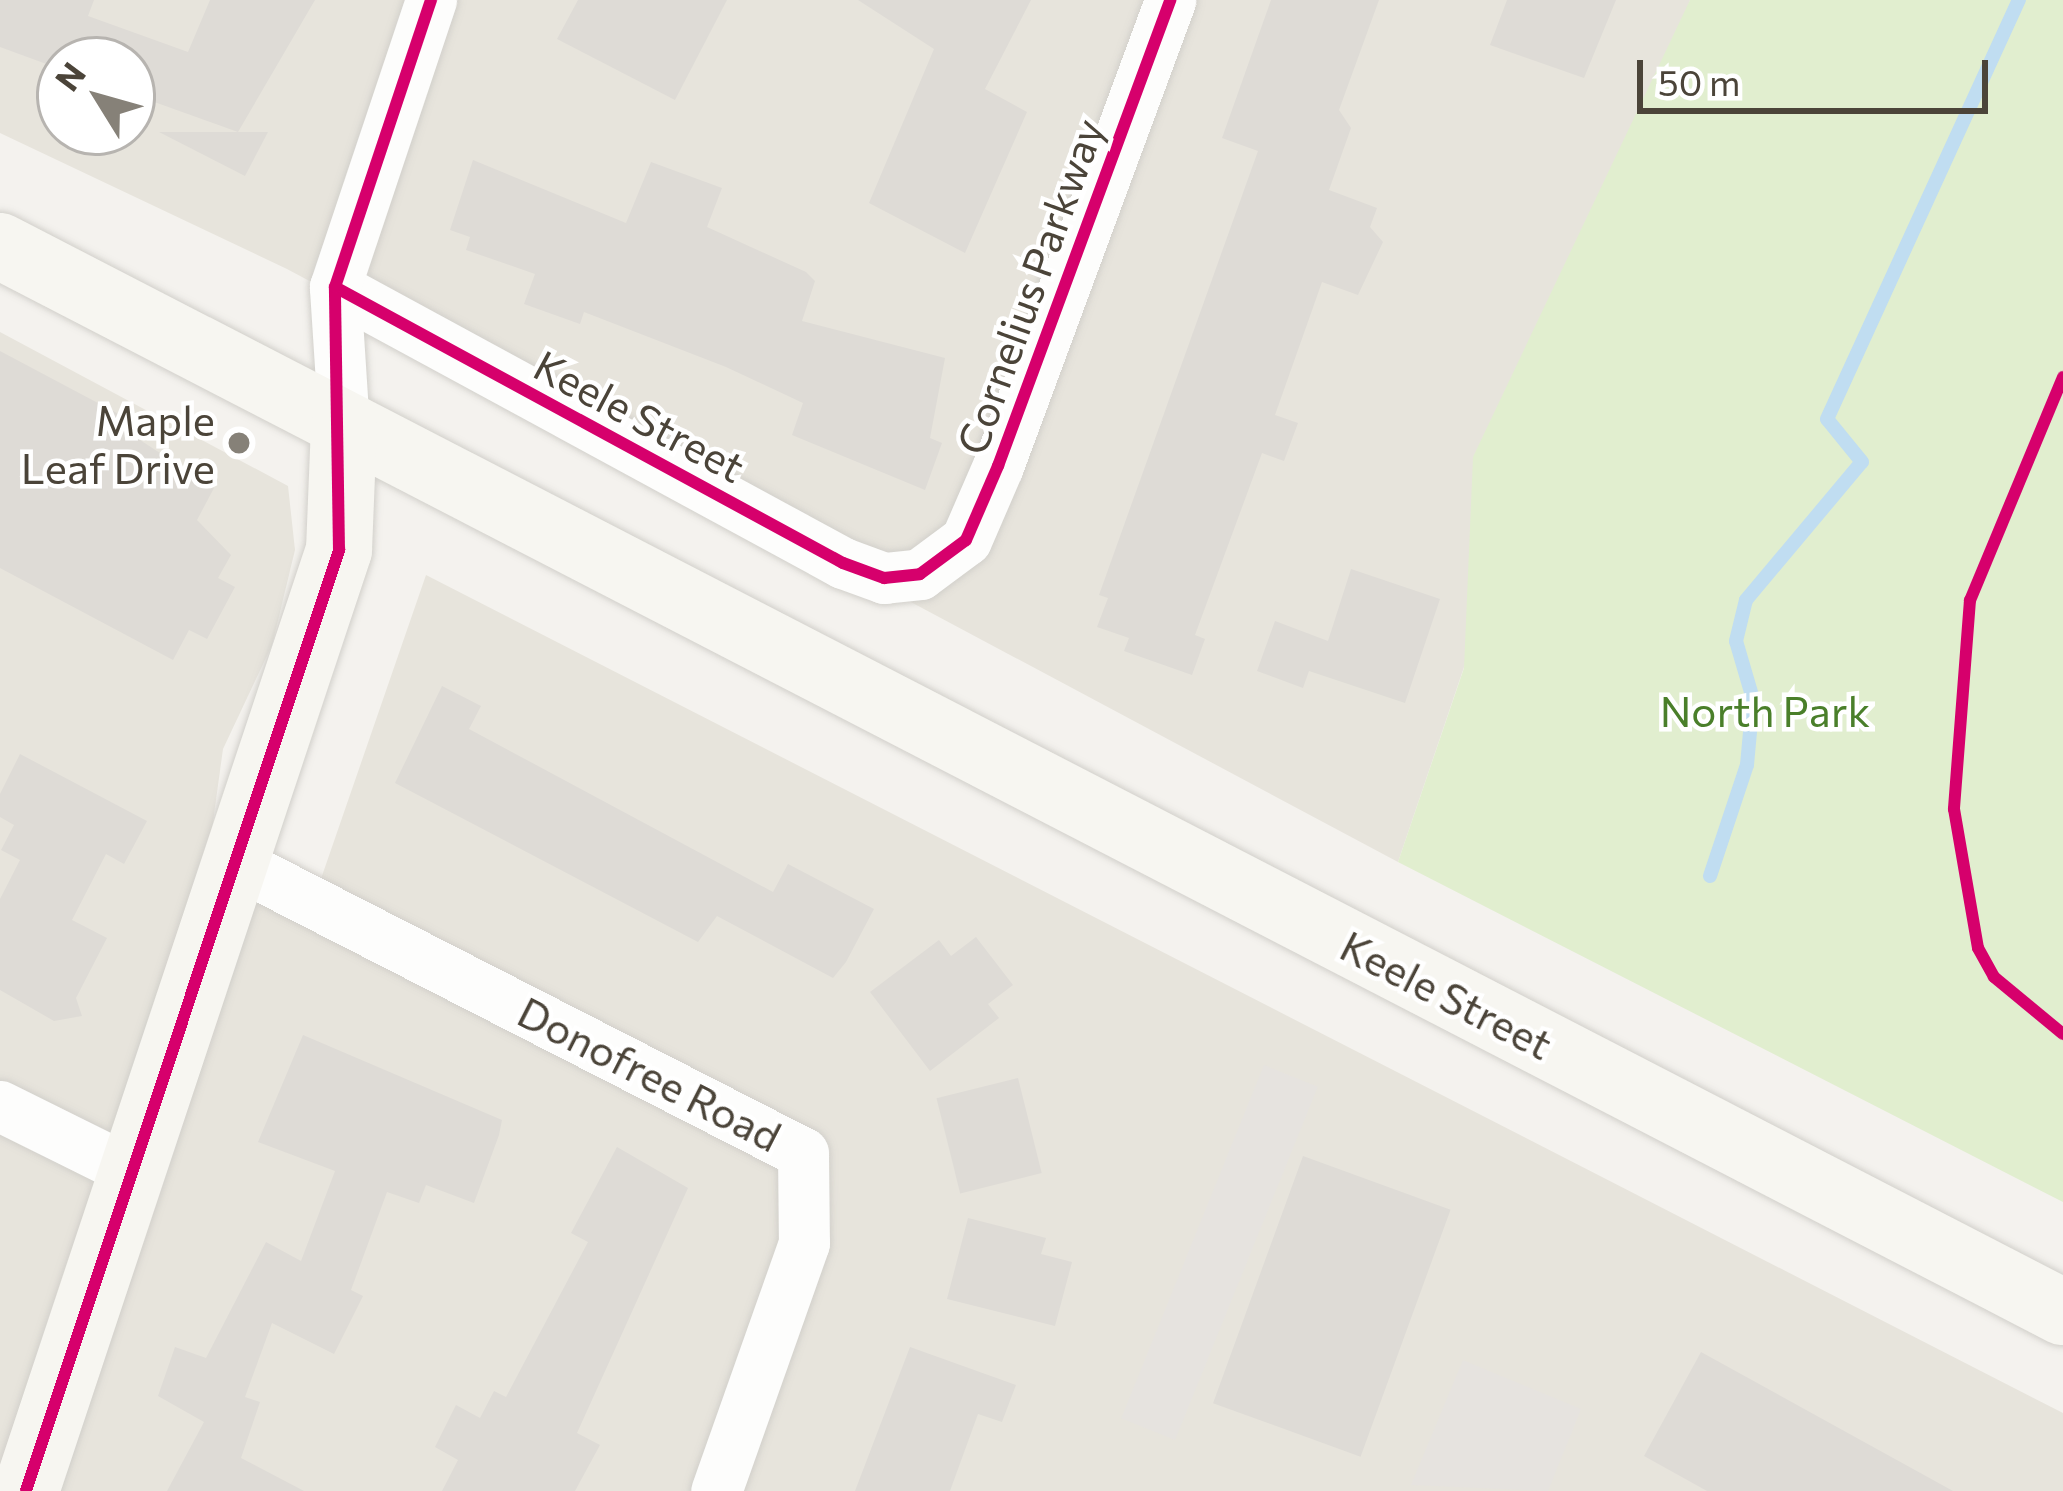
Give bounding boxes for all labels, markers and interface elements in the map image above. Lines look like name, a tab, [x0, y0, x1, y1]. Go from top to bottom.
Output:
north arrow	[36, 36, 156, 156]
scale bar	[1643, 36, 1994, 110]
text: N	[45, 54, 93, 98]
text: 50 m	[1658, 59, 1740, 103]
street label: Cornelius Parkway	[945, 111, 1113, 461]
street label: Keele Street	[526, 339, 754, 491]
place label: Maple Leaf Drive	[21, 394, 215, 492]
marker: Maple Leaf Drive	[226, 430, 252, 456]
park label: North Park	[1660, 685, 1870, 735]
street label: Keele Street	[1333, 919, 1561, 1069]
street label: Donofree Road	[510, 985, 790, 1161]

